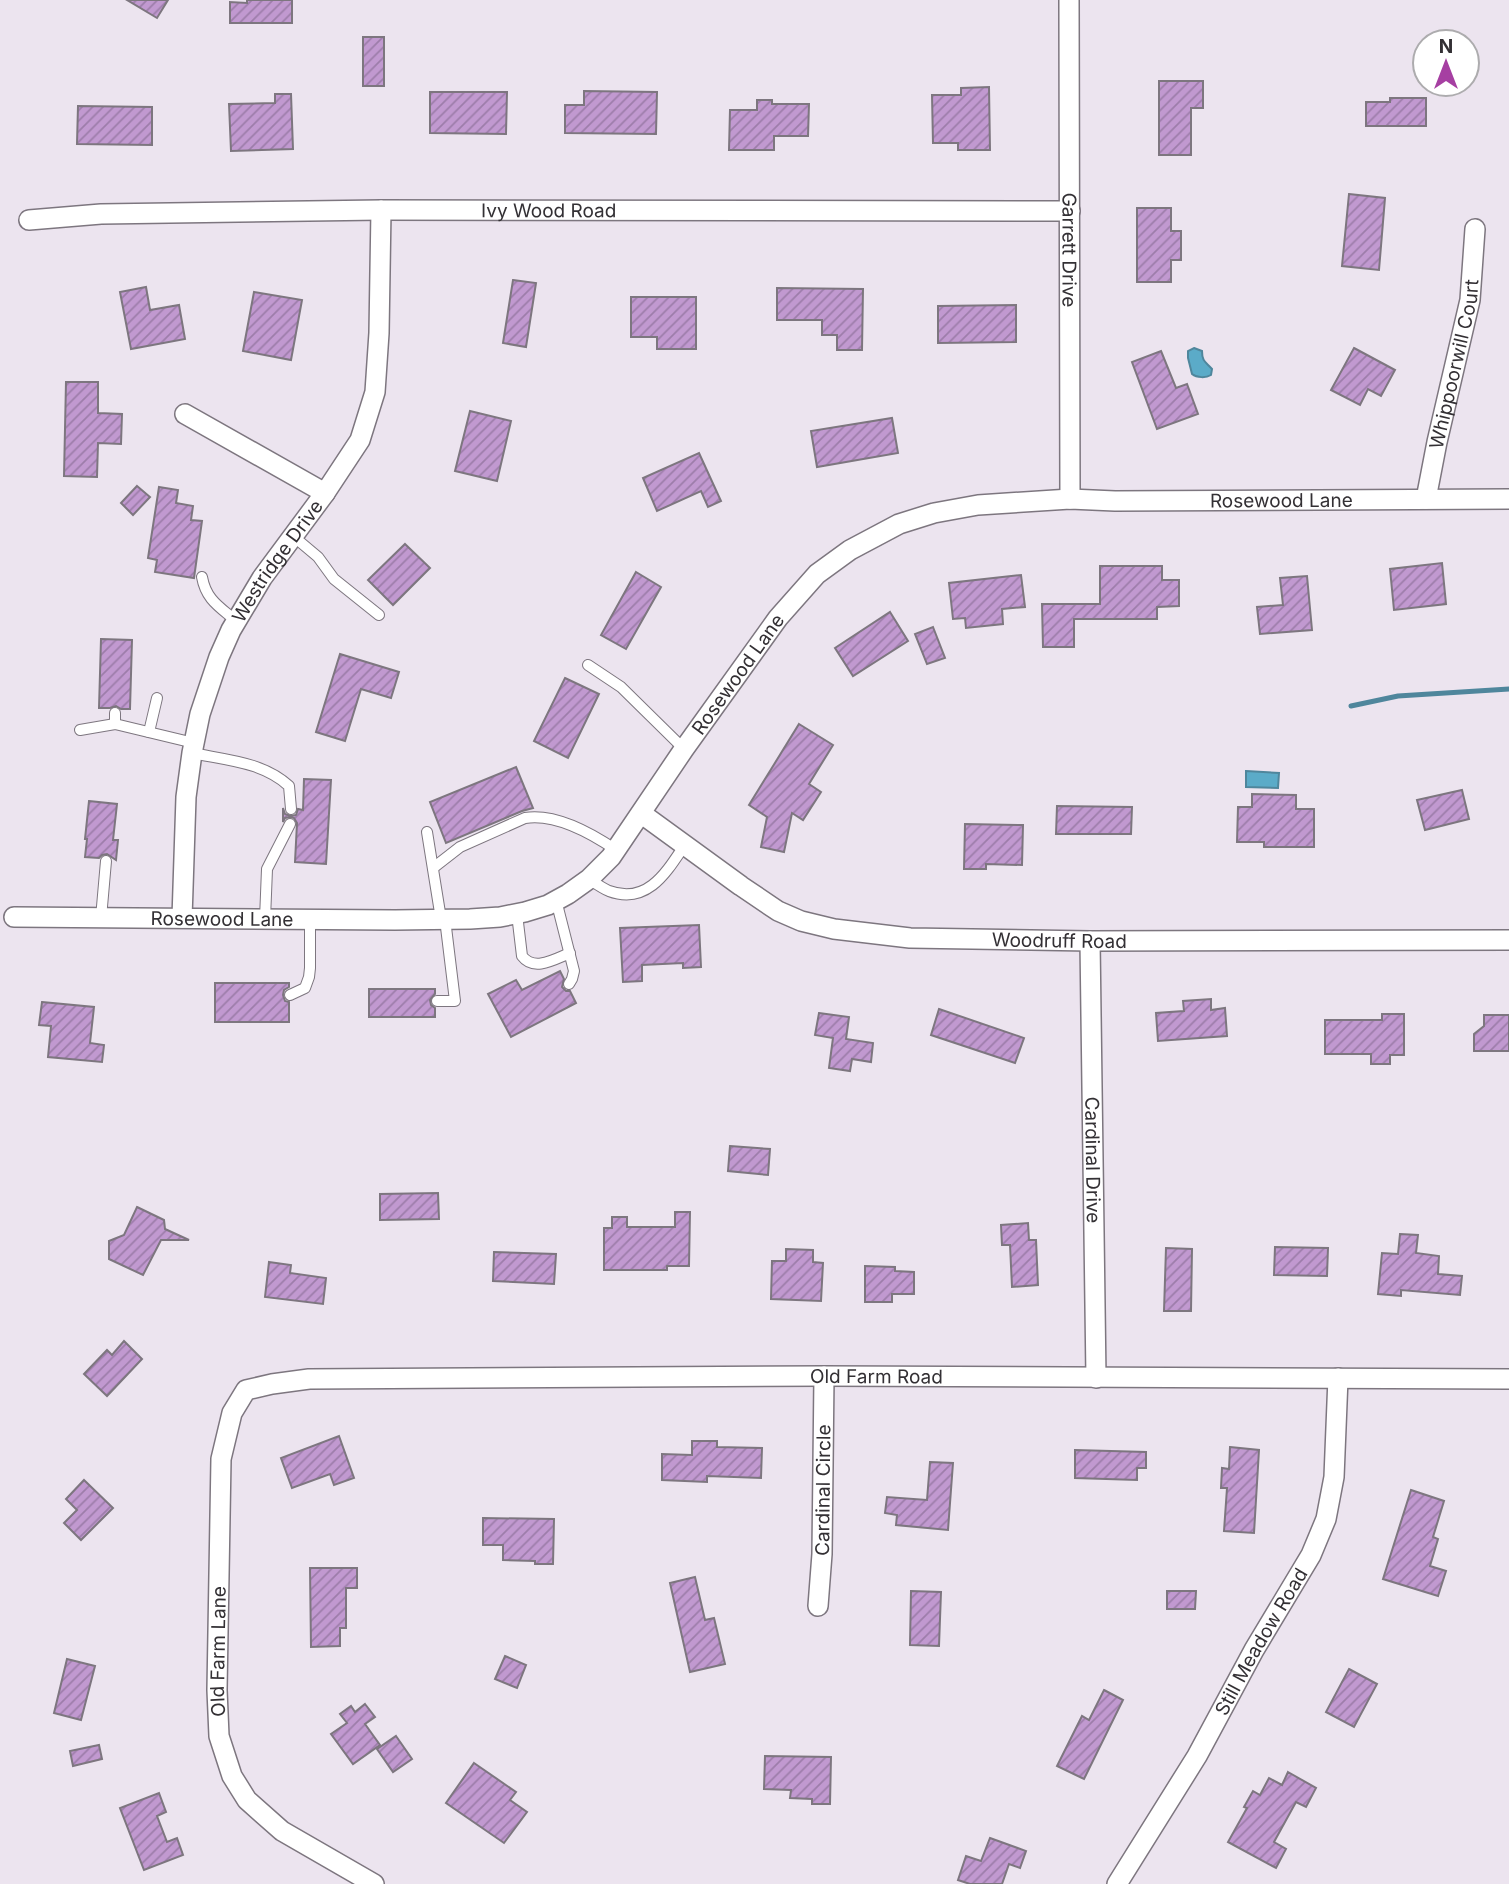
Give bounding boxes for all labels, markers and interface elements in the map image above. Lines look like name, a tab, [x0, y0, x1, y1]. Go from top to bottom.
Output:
north arrow	[1411, 28, 1481, 98]
text: N	[1439, 35, 1453, 58]
street label: Garrett Drive	[1058, 193, 1081, 307]
street label: Ivy Wood Road	[481, 199, 616, 222]
street label: Whippoorwill Court	[1424, 279, 1483, 451]
street label: Rosewood Lane	[1210, 488, 1353, 512]
street label: Westridge Drive	[227, 495, 328, 626]
street label: Rosewood Lane	[687, 609, 789, 739]
street label: Rosewood Lane	[150, 907, 294, 931]
street label: Woodruff Road	[992, 928, 1127, 953]
street label: Cardinal Drive	[1081, 1096, 1105, 1223]
street label: Old Farm Road	[810, 1364, 943, 1388]
street label: Cardinal Circle	[810, 1424, 835, 1556]
street label: Still Meadow Road	[1210, 1564, 1312, 1719]
street label: Old Farm Lane	[205, 1586, 230, 1717]

